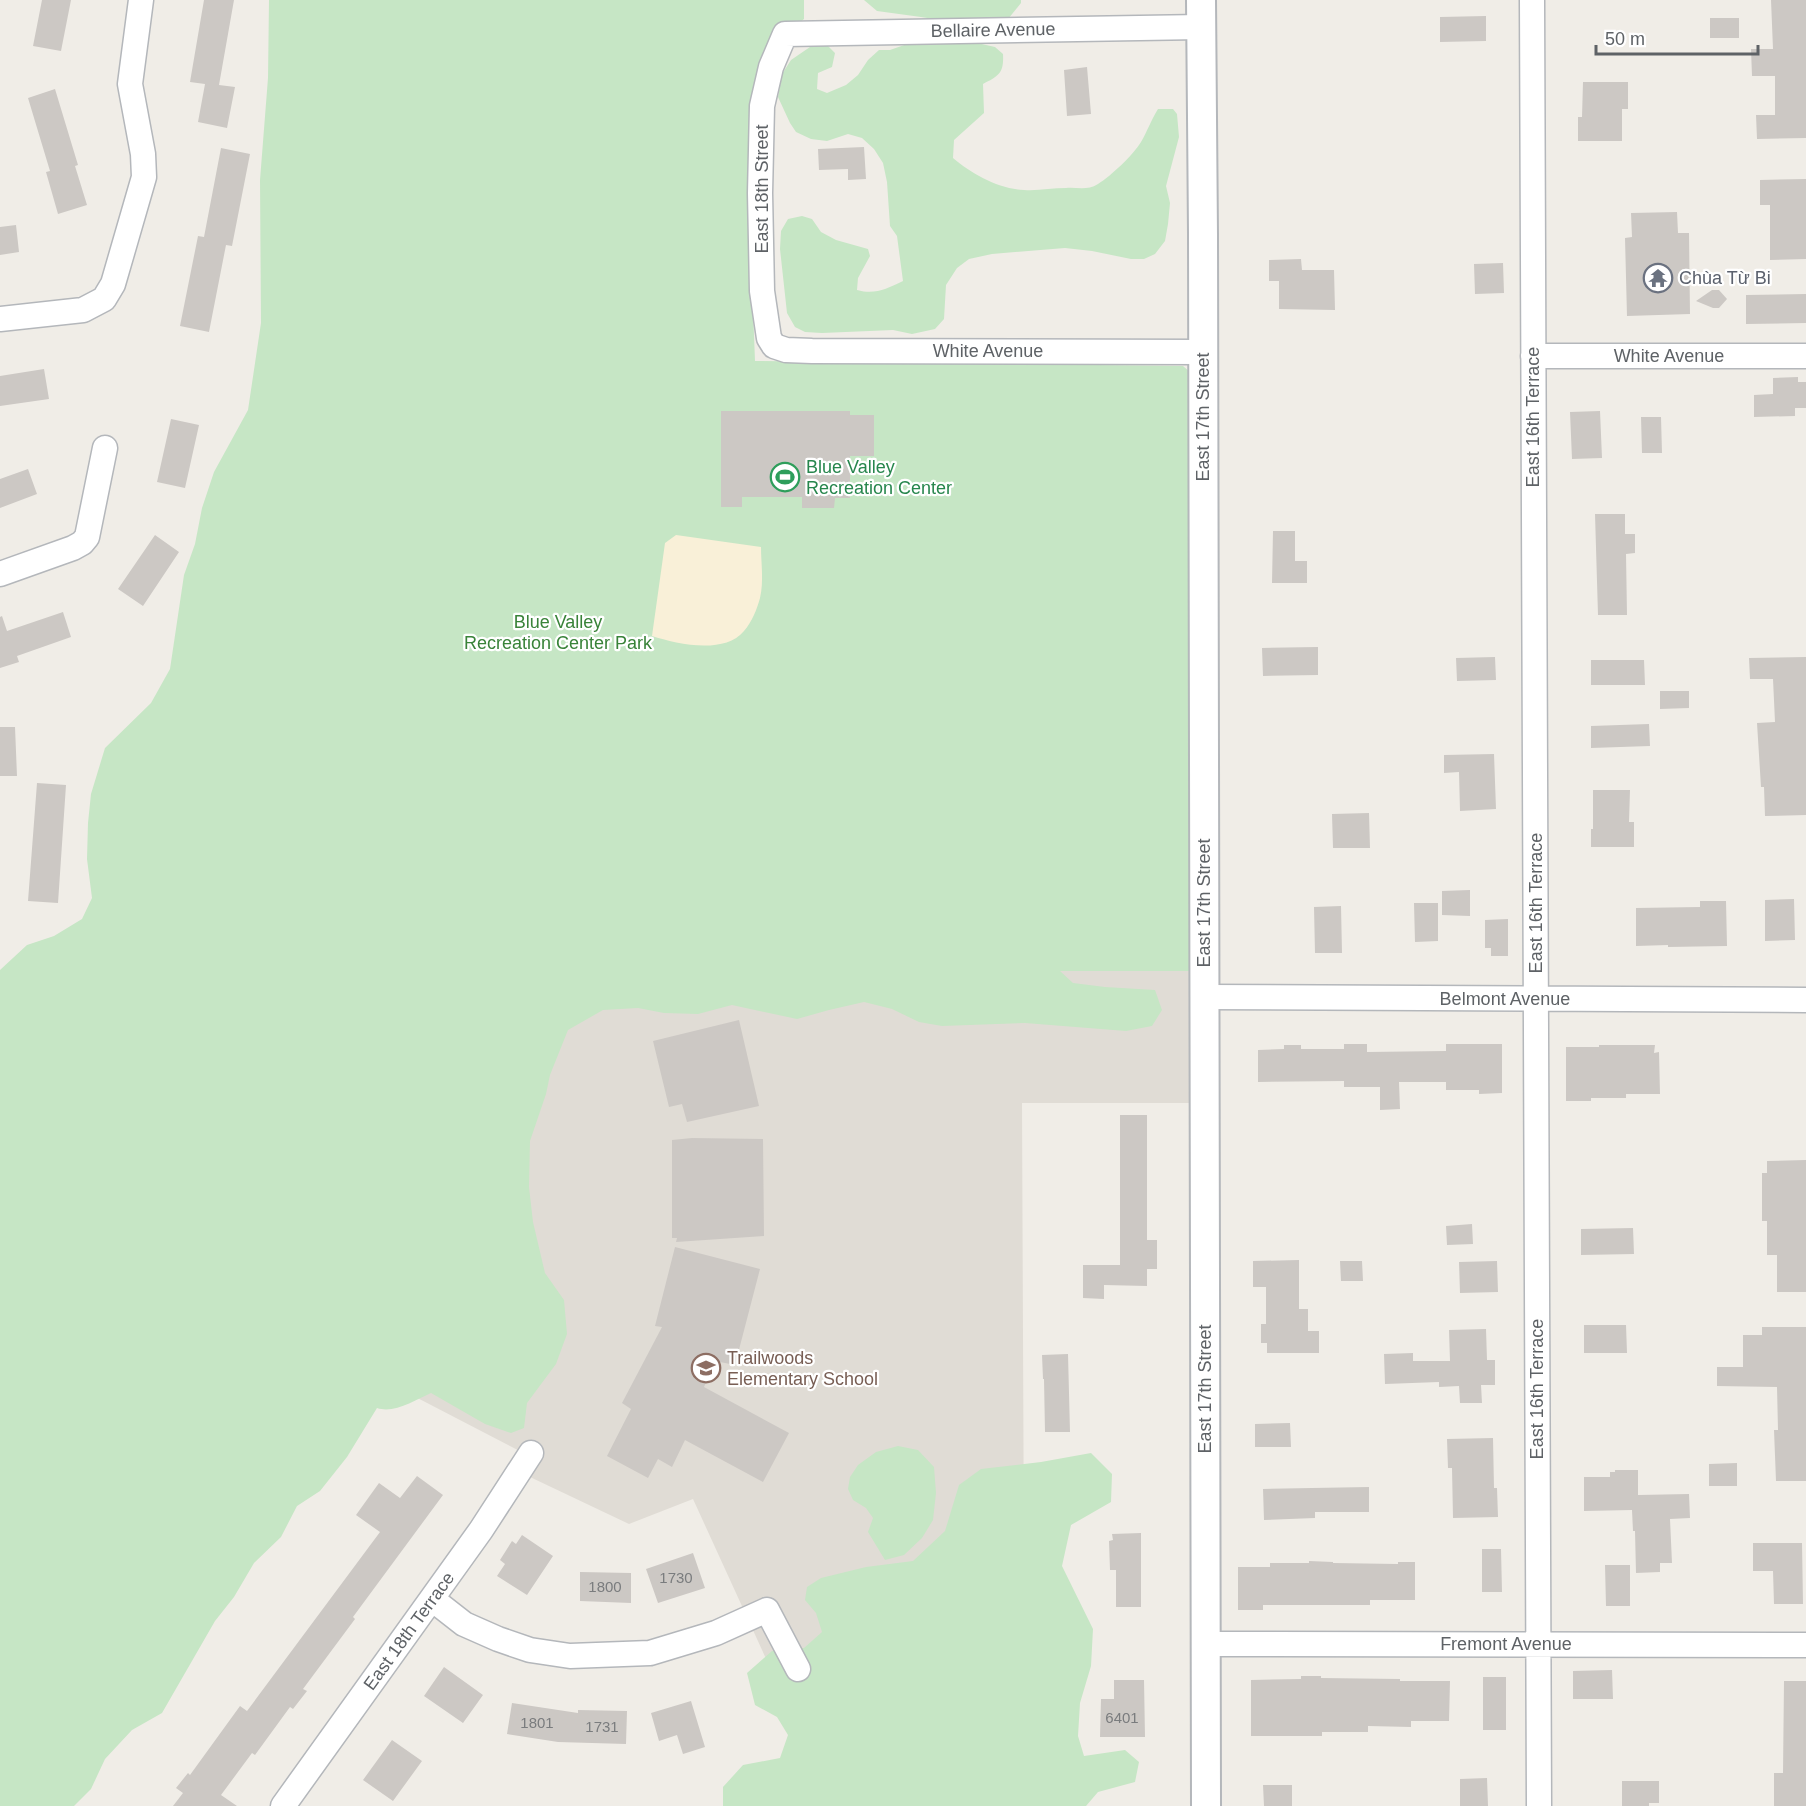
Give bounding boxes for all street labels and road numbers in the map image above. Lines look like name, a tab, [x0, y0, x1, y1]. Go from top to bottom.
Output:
street label: Bellaire Avenue	[930, 19, 1056, 41]
street label: East 18th Street	[752, 124, 772, 254]
street label: White Avenue	[933, 341, 1043, 361]
street label: White Avenue	[1614, 346, 1724, 366]
street label: East 16th Terrace	[1523, 347, 1543, 487]
street label: East 17th Street	[1193, 352, 1213, 482]
street label: East 16th Terrace	[1526, 833, 1546, 973]
street label: East 17th Street	[1194, 838, 1214, 968]
street label: Belmont Avenue	[1440, 989, 1570, 1009]
street label: East 16th Terrace	[1527, 1319, 1547, 1459]
street label: East 17th Street	[1195, 1324, 1215, 1454]
street label: East 18th Terrace	[360, 1568, 458, 1694]
street label: Fremont Avenue	[1440, 1634, 1572, 1654]

